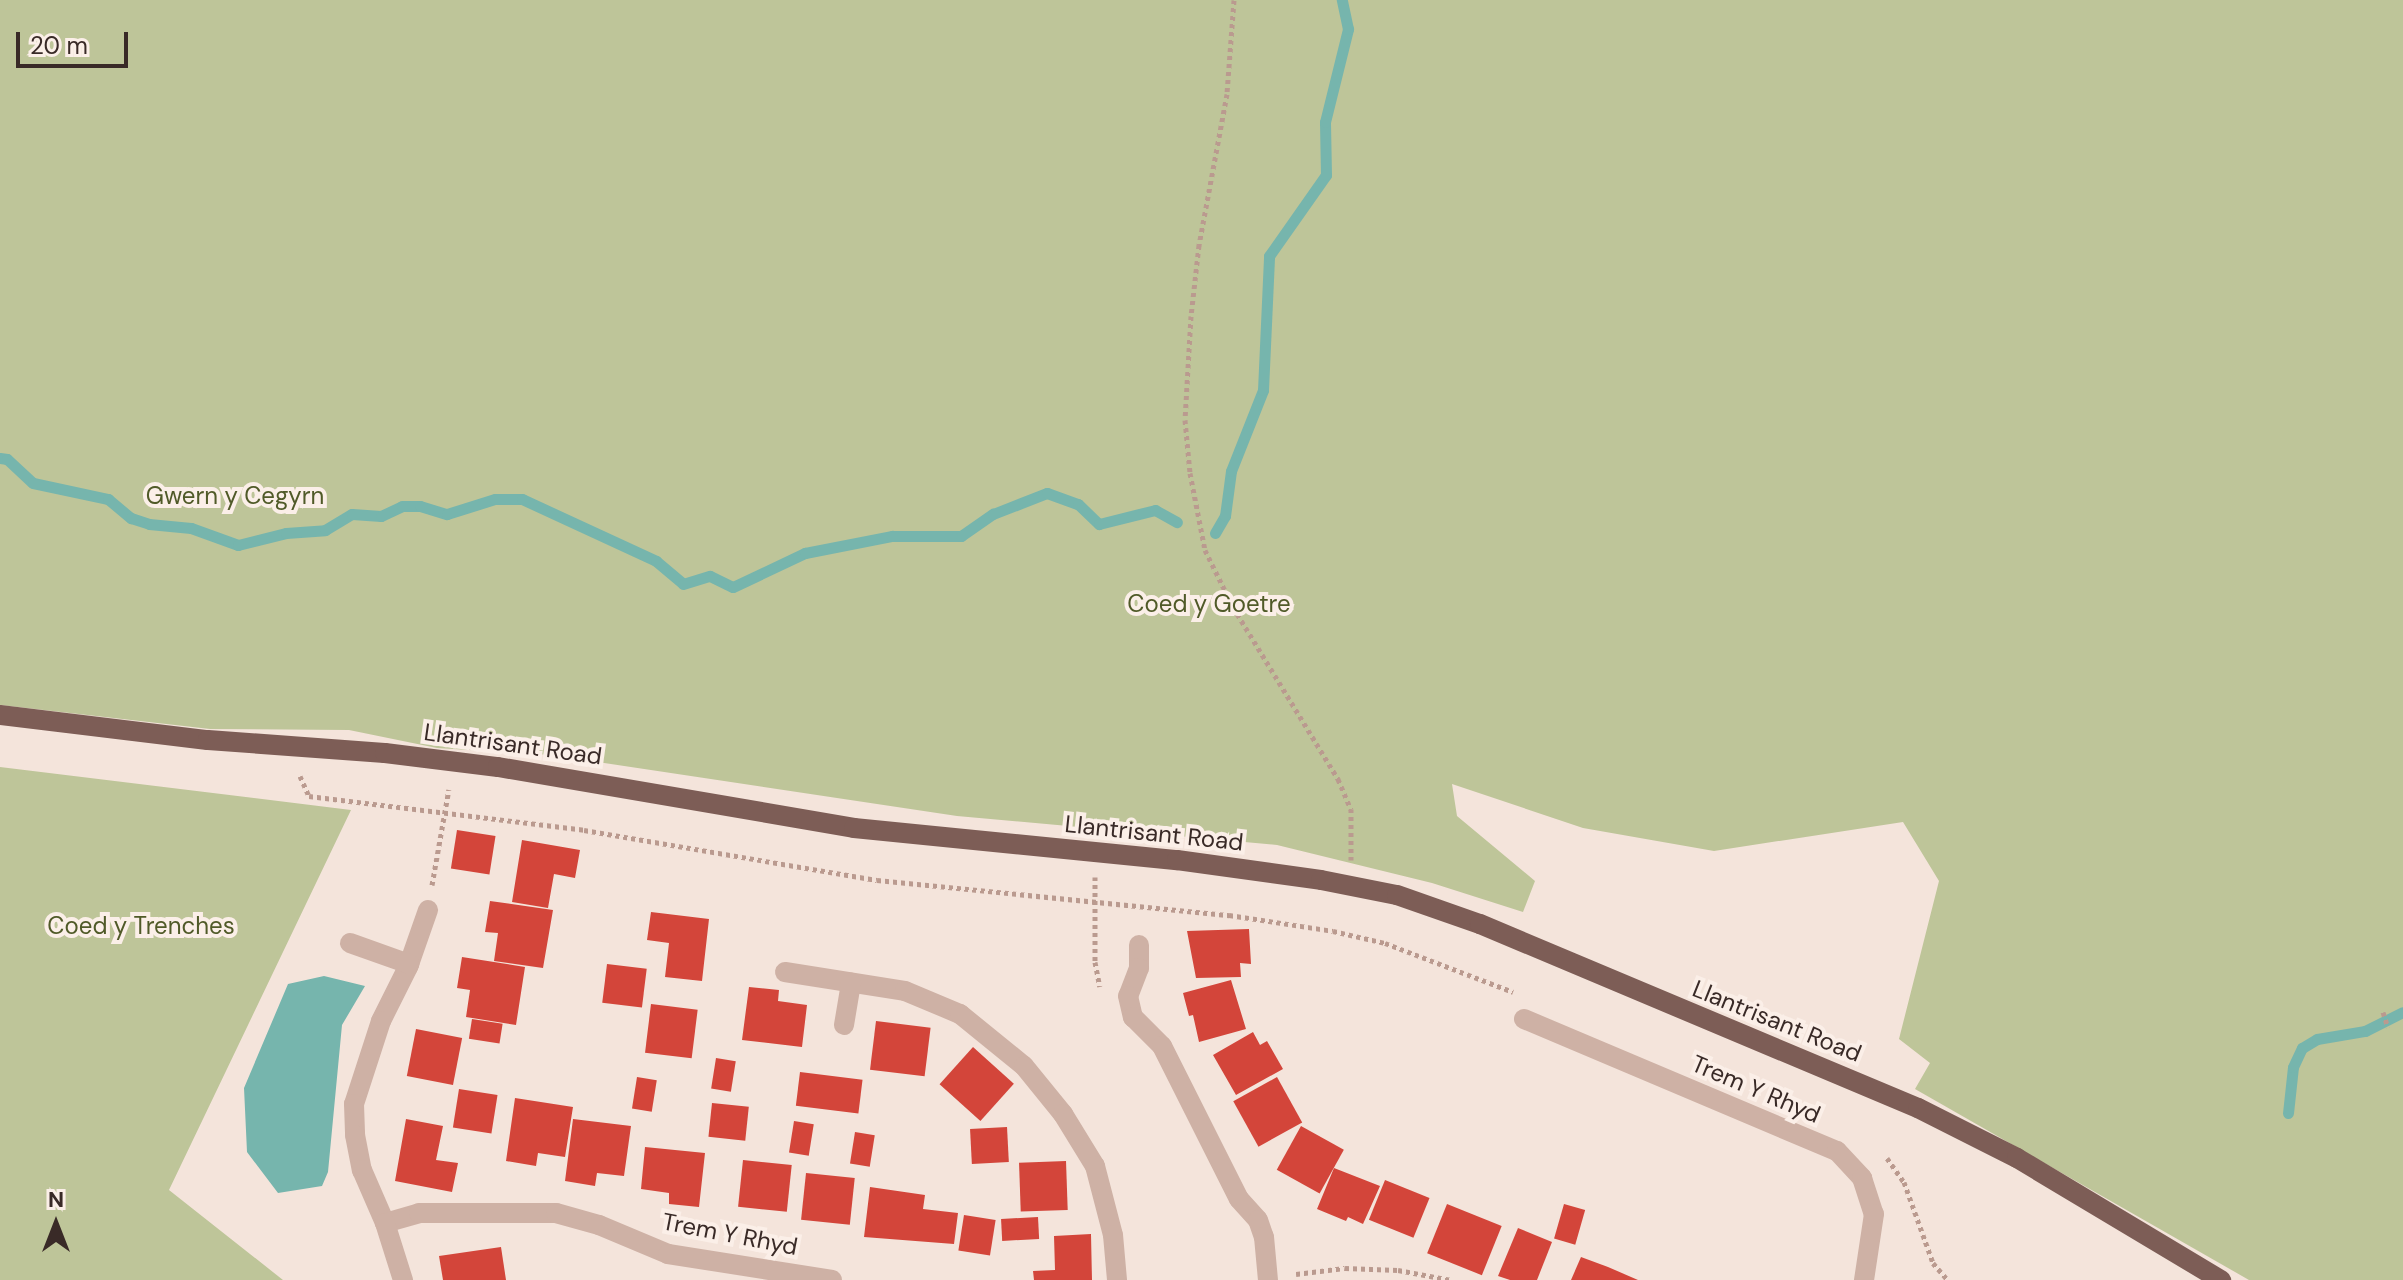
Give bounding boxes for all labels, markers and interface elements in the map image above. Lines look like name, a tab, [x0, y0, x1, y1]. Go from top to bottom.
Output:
scale bar	[20, 16, 132, 66]
text: 20 m	[30, 30, 88, 61]
park label: Gwern y Cegyrn	[146, 482, 324, 510]
park label: Coed y Goetre	[1127, 590, 1291, 618]
street label: Llantrisant Road	[422, 717, 604, 771]
street label: Llantrisant Road	[1063, 809, 1245, 857]
park label: Coed y Trenches	[47, 912, 235, 940]
street label: Llantrisant Road	[1688, 974, 1866, 1068]
street label: Trem Y Rhyd	[1687, 1049, 1825, 1129]
north arrow	[16, 1184, 96, 1264]
text: N	[48, 1185, 64, 1214]
street label: Trem Y Rhyd	[660, 1207, 800, 1261]

